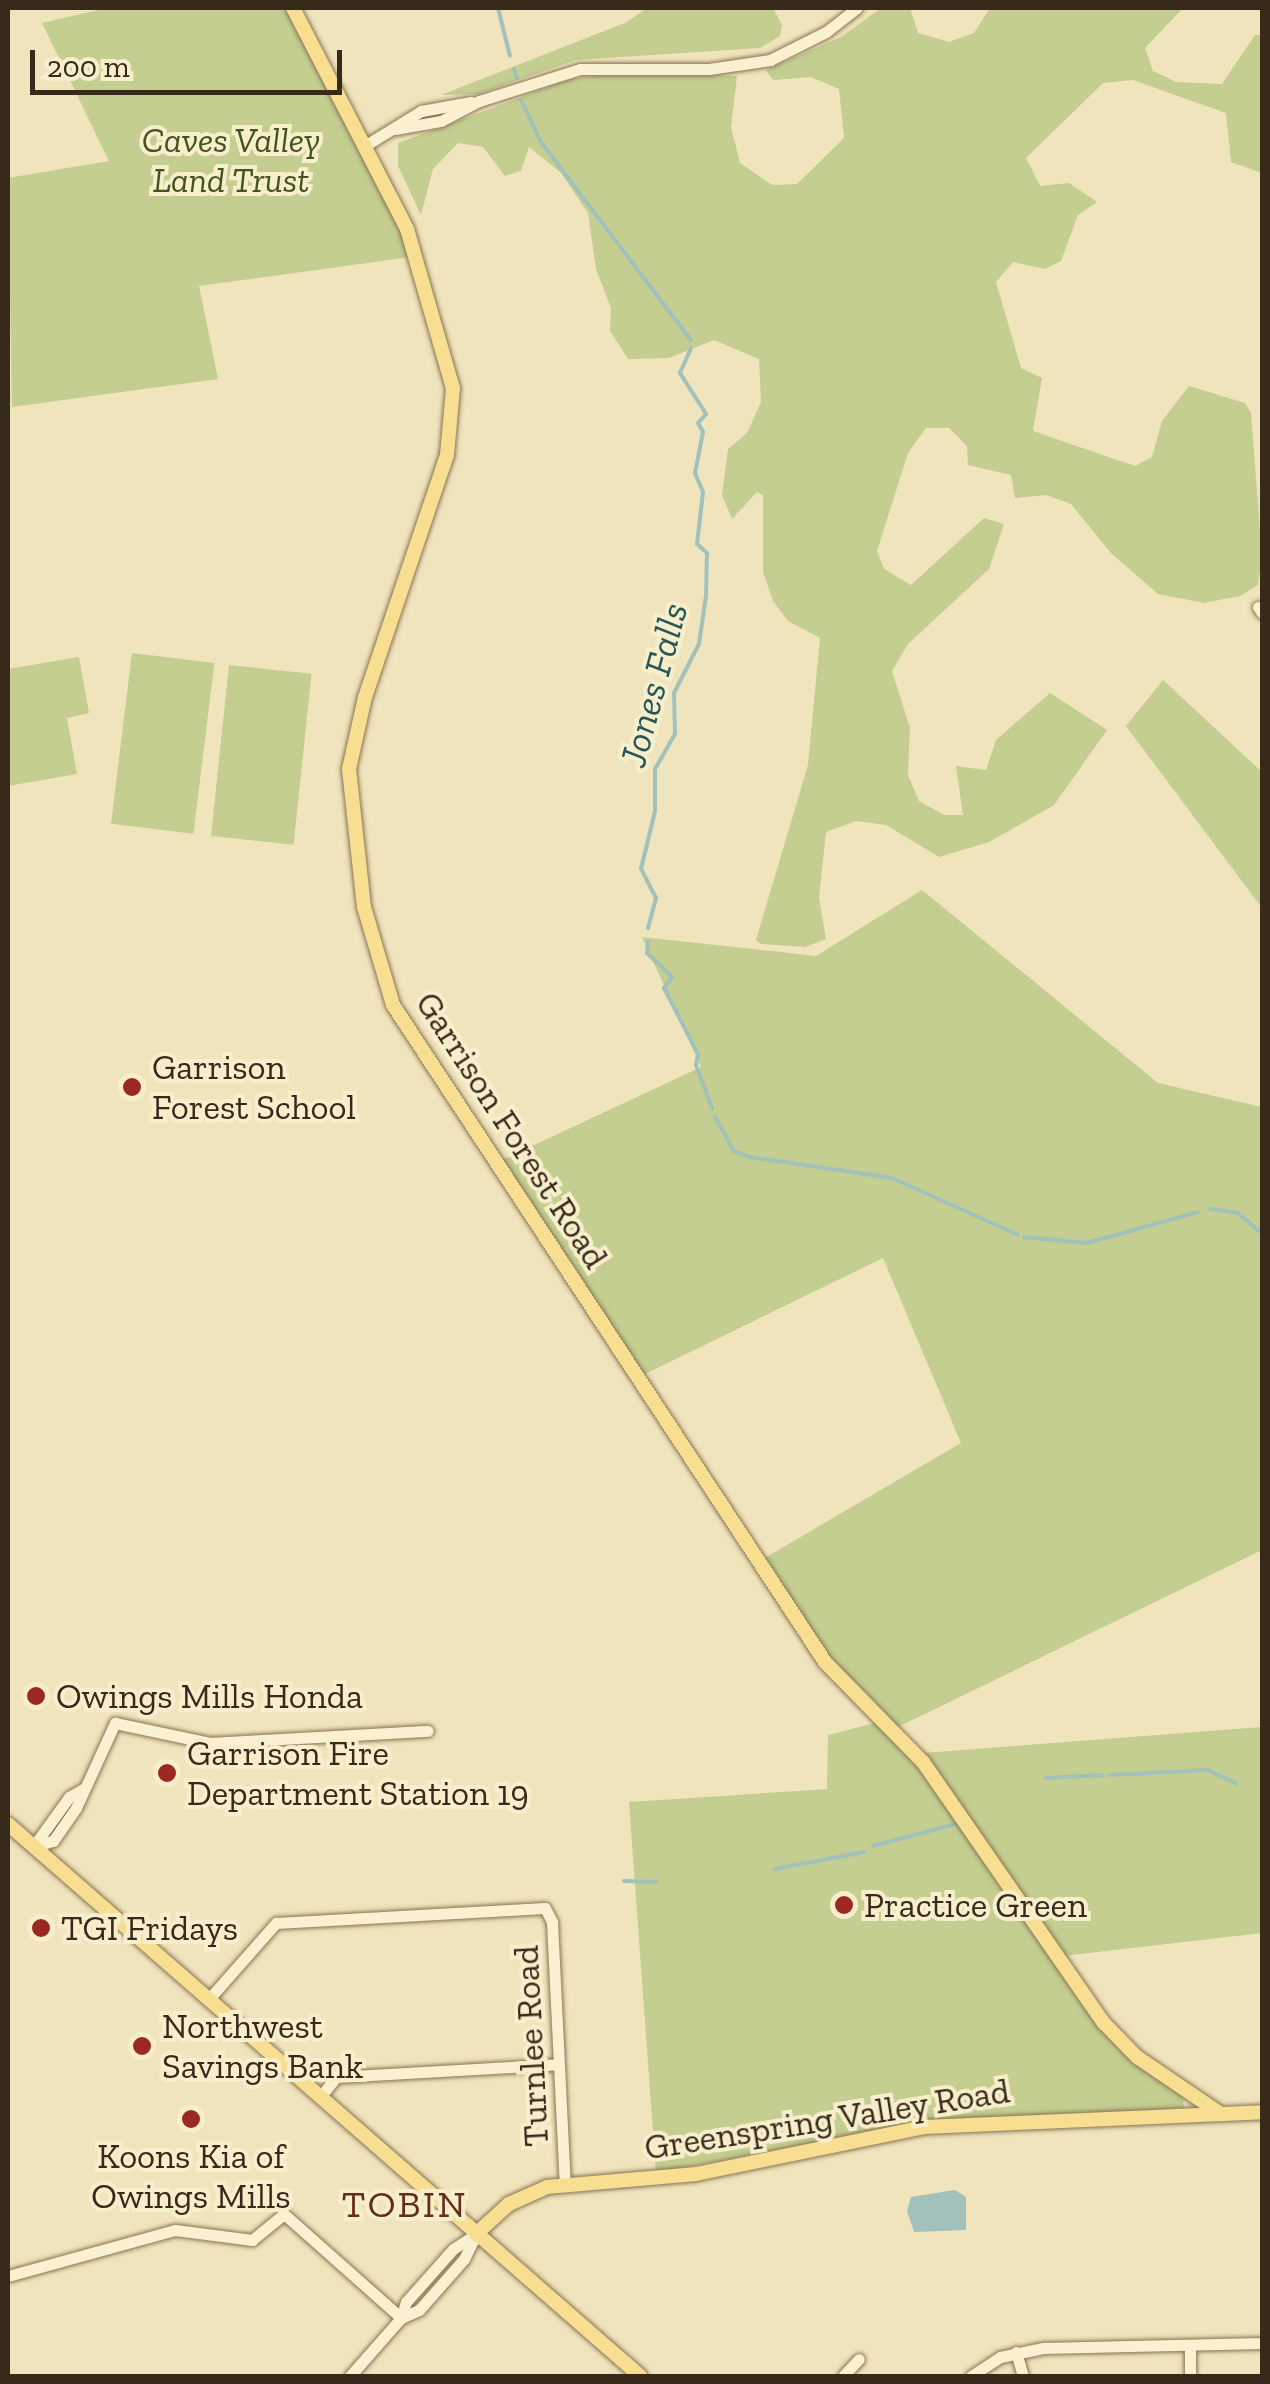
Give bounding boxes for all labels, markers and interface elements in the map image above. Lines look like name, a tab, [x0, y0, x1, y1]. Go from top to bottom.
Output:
scale bar	[35, 30, 348, 92]
text: 200 m	[47, 49, 130, 85]
park label: Caves Valley Land Trust	[141, 119, 321, 201]
water label: Jones Falls	[610, 598, 698, 772]
street label: Garrison Forest Road	[407, 984, 617, 1276]
place label: Garrison Forest School	[152, 1046, 356, 1128]
marker: Garrison Forest School	[121, 1076, 143, 1098]
place label: Owings Mills Honda	[56, 1675, 363, 1717]
marker: Owings Mills Honda	[25, 1685, 47, 1707]
place label: Garrison Fire Department Station 19	[187, 1732, 529, 1814]
marker: Garrison Fire Department Station 19	[156, 1762, 178, 1784]
place label: Practice Green	[864, 1884, 1087, 1926]
marker: Practice Green	[833, 1894, 855, 1916]
place label: TGI Fridays	[61, 1907, 238, 1949]
marker: TGI Fridays	[30, 1917, 52, 1939]
street label: Turnlee Road	[505, 1944, 557, 2148]
place label: Northwest Savings Bank	[162, 2005, 363, 2087]
marker: Northwest Savings Bank	[131, 2035, 153, 2057]
street label: Greenspring Valley Road	[640, 2069, 1014, 2169]
marker: Koons Kia of Owings Mills	[180, 2108, 202, 2130]
place label: Koons Kia of Owings Mills	[91, 2135, 291, 2217]
district label: TOBIN	[342, 2182, 468, 2228]

